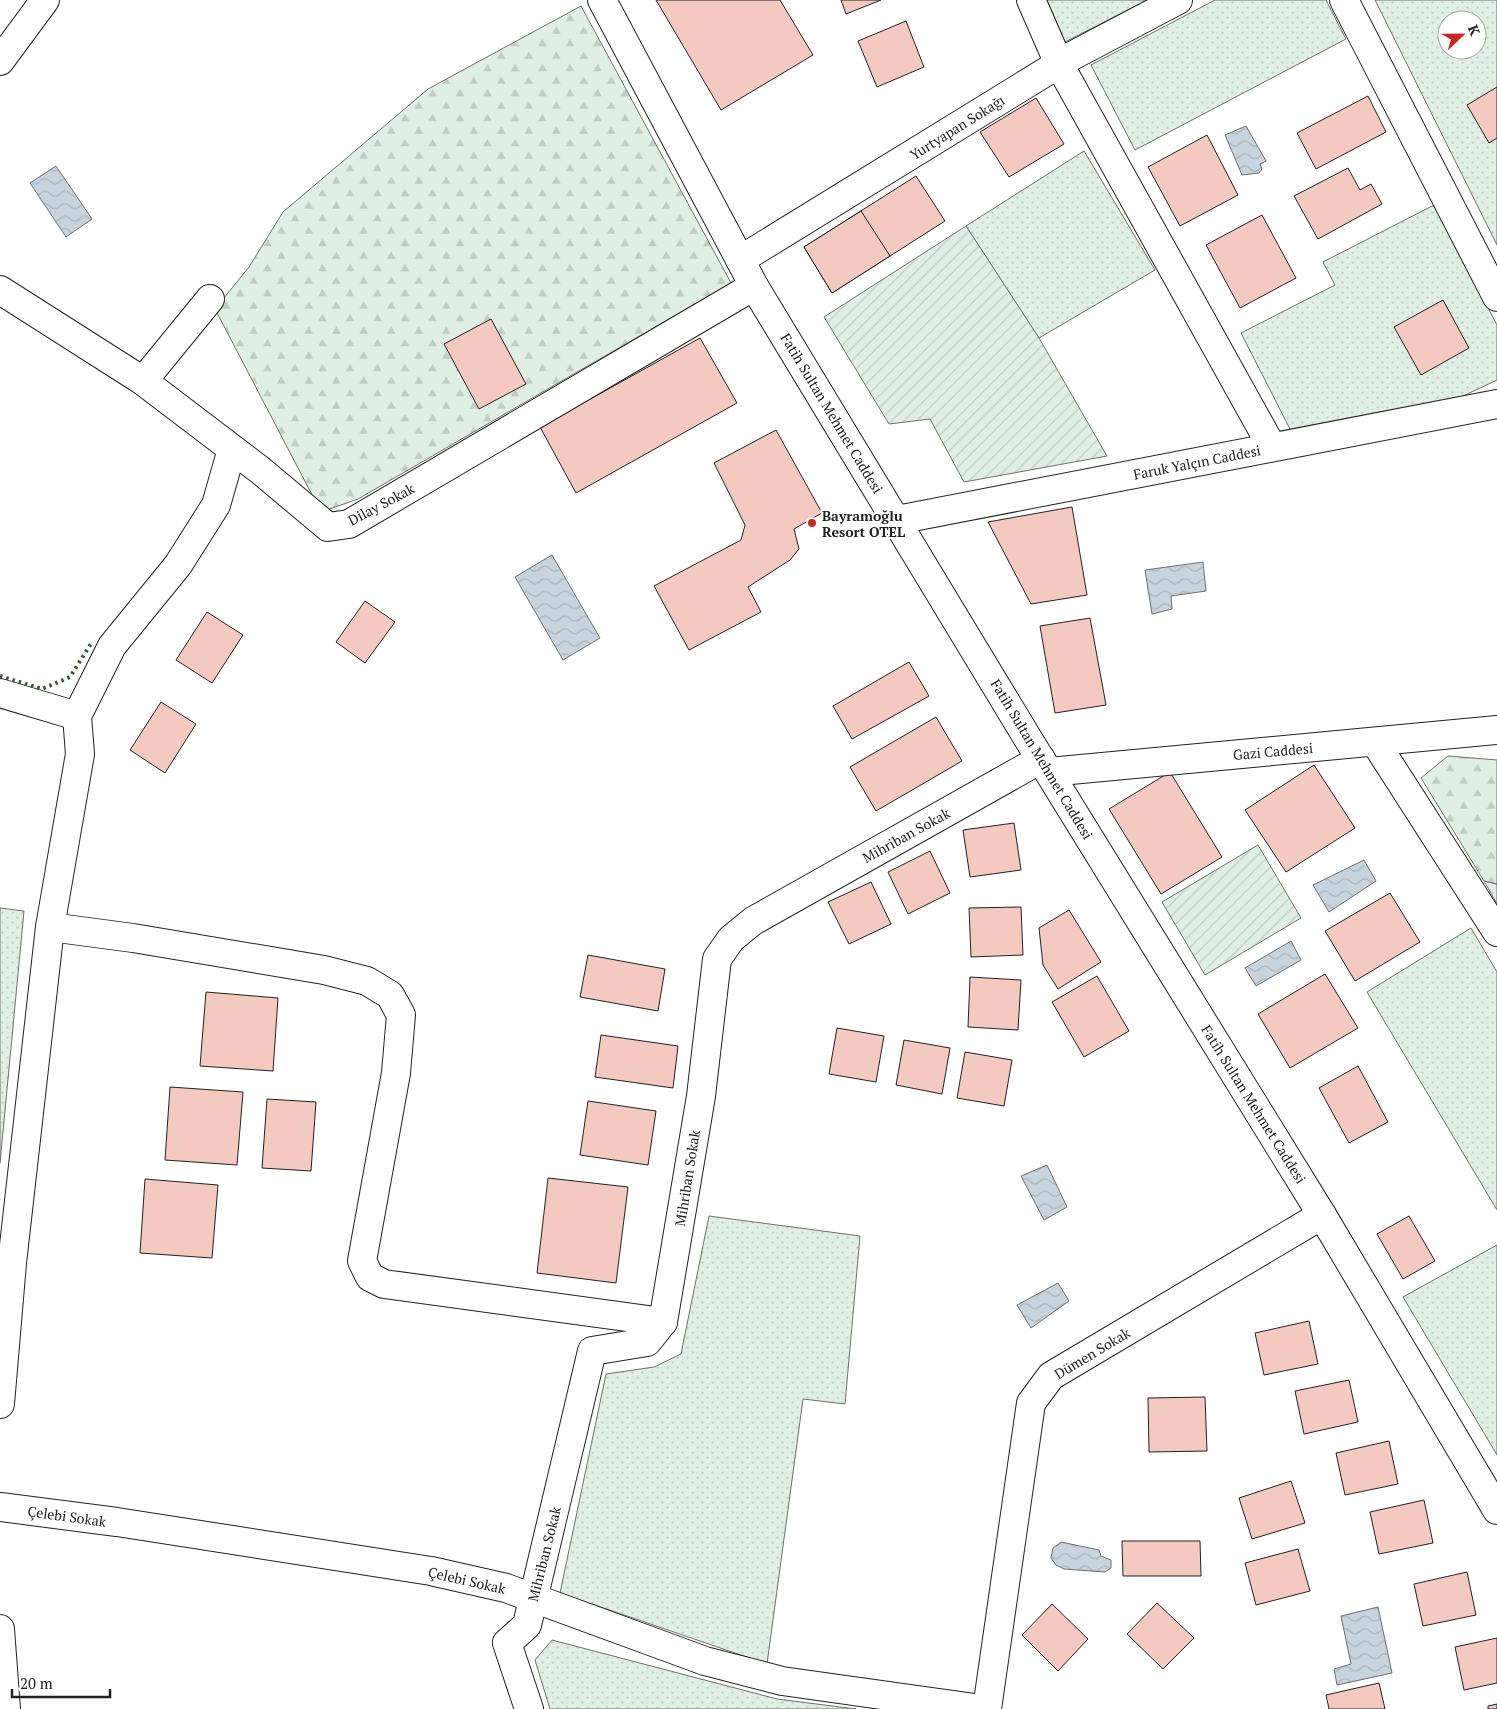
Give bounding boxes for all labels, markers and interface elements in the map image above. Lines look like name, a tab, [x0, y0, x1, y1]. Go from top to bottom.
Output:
north arrow	[1437, 10, 1487, 60]
text: K	[1464, 22, 1485, 38]
street label: Yurtyapan Sokağı	[906, 90, 1008, 164]
street label: Fatih Sultan Mehmet Caddesi	[777, 329, 887, 497]
street label: Faruk Yalçın Caddesi	[1132, 440, 1262, 484]
street label: Dilay Sokak	[344, 478, 418, 529]
place label: Bayramoğlu Resort OTEL	[822, 506, 905, 541]
marker: Bayramoğlu Resort OTEL	[806, 517, 818, 529]
street label: Fatih Sultan Mehmet Caddesi	[987, 675, 1097, 843]
street label: Gazi Caddesi	[1232, 738, 1314, 764]
street label: Mihriban Sokak	[859, 803, 954, 867]
street label: Fatih Sultan Mehmet Caddesi	[1197, 1021, 1311, 1187]
street label: Mihriban Sokak	[670, 1128, 704, 1228]
street label: Dümen Sokak	[1050, 1322, 1134, 1383]
street label: Çelebi Sokak	[27, 1501, 108, 1531]
street label: Mihriban Sokak	[523, 1504, 565, 1604]
street label: Çelebi Sokak	[426, 1562, 508, 1598]
scale bar	[12, 1666, 110, 1698]
text: 20 m	[20, 1673, 53, 1693]

